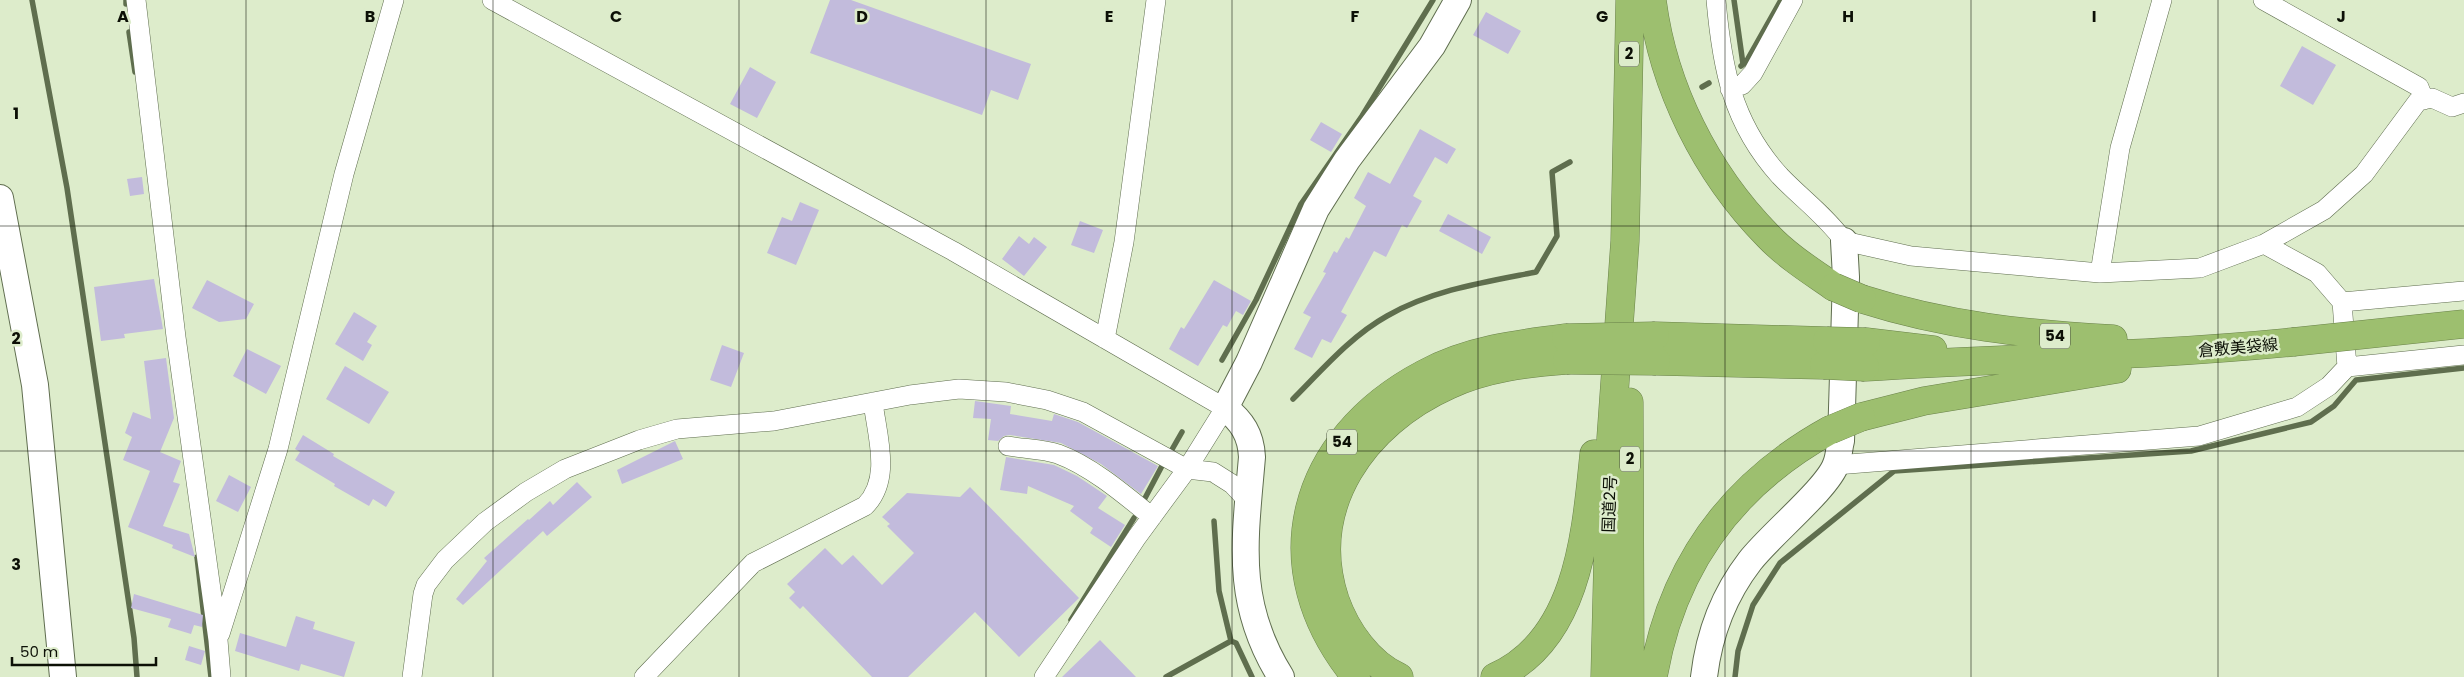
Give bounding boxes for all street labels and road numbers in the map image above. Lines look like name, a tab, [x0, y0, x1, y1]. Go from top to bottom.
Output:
road number: 2	[1619, 42, 1639, 66]
road number: 54	[2040, 324, 2070, 348]
street label: 倉敷美袋線	[2197, 333, 2279, 362]
road number: 54	[1327, 430, 1357, 454]
road number: 2	[1620, 446, 1640, 472]
street label: 国道2号	[1597, 475, 1622, 533]

